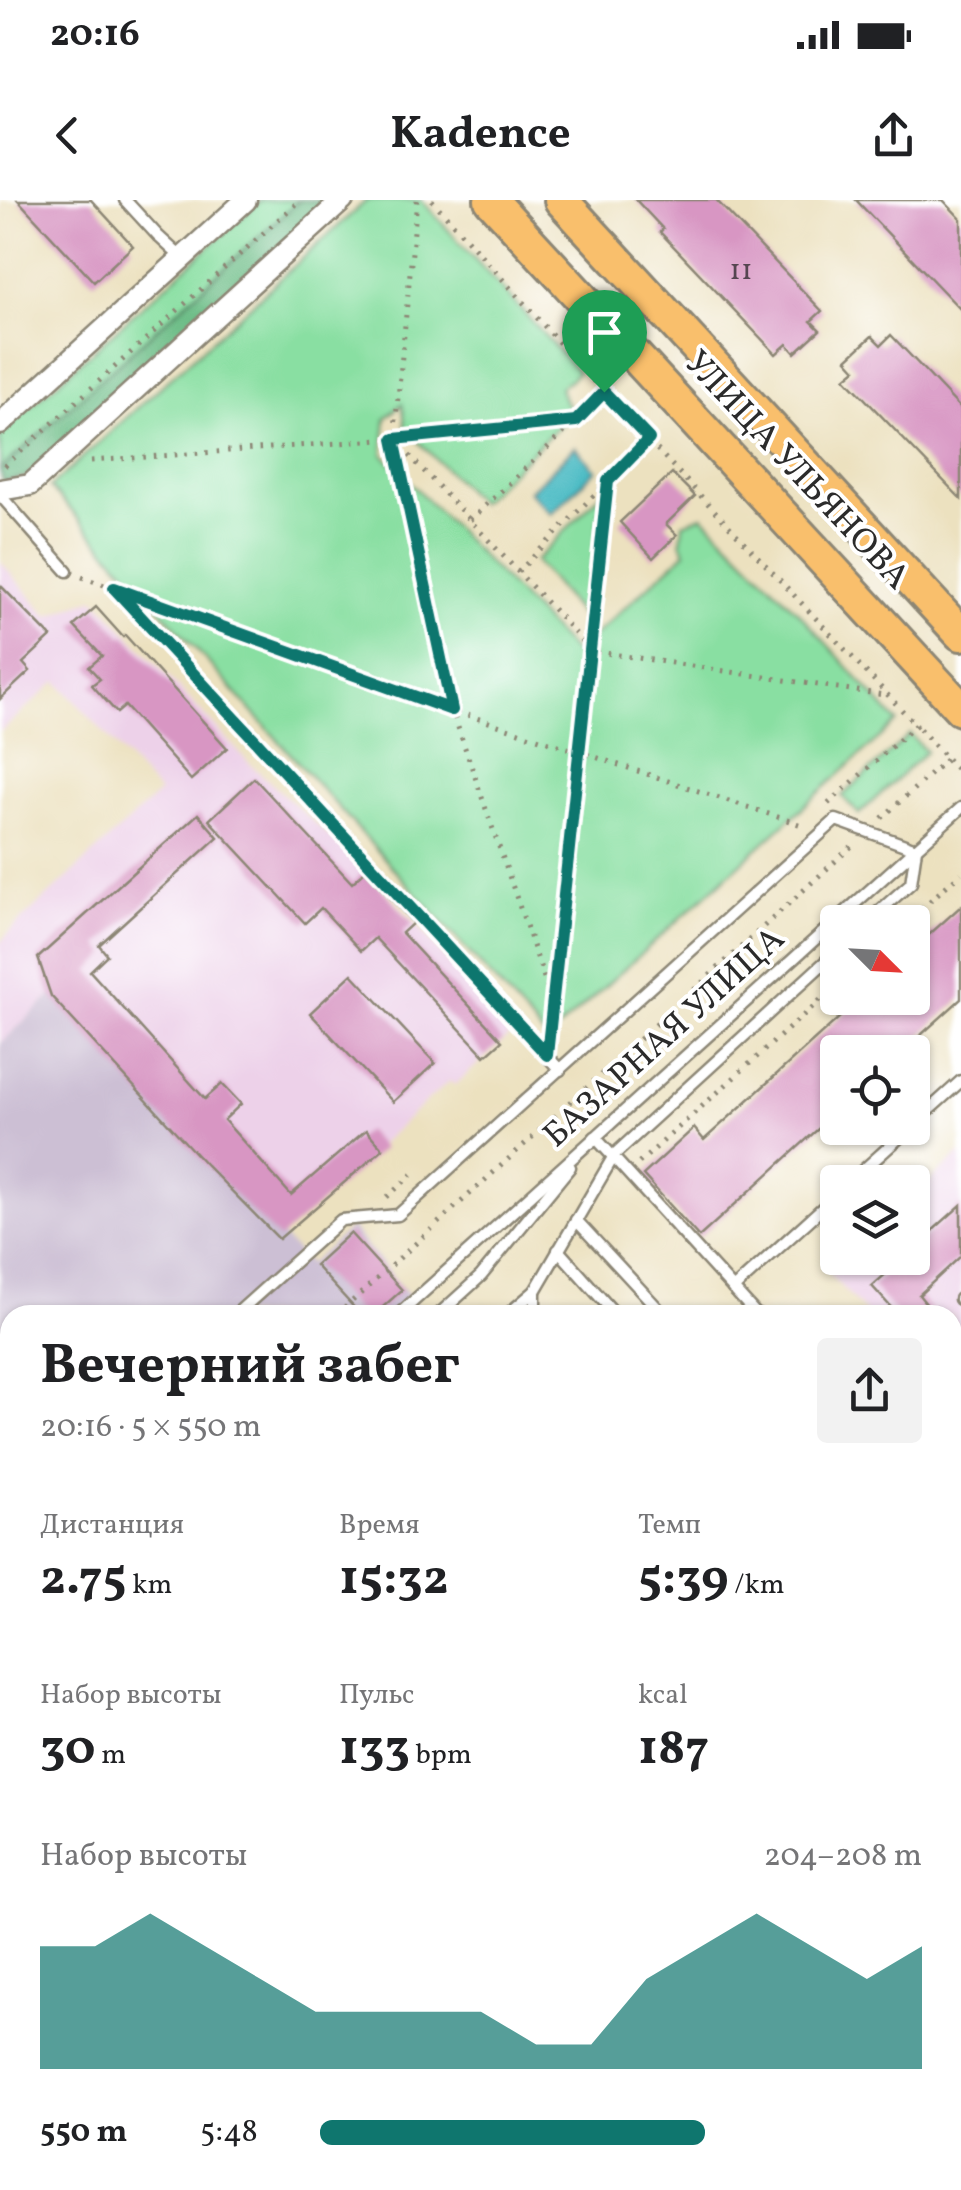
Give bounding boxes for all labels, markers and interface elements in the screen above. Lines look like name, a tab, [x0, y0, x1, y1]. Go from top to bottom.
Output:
text: 20:16	[50, 9, 140, 62]
text: Kadence	[390, 104, 571, 167]
icon: back	[40, 108, 95, 163]
icon: share	[866, 108, 921, 163]
house number: 11	[729, 250, 753, 292]
pin	[562, 290, 647, 393]
icon: arrive	[577, 305, 632, 360]
street label: УЛИЦА УЛЬЯНОВА	[672, 341, 920, 601]
north arrow	[820, 905, 930, 1015]
map controls	[820, 905, 930, 1275]
street label: БАЗАРНАЯ УЛИЦА	[534, 916, 796, 1160]
button: locate	[820, 1035, 930, 1145]
button: layers	[820, 1165, 930, 1275]
text: Вечерний забег	[40, 1330, 460, 1406]
button: share	[817, 1338, 922, 1443]
text: 20:16 · 5 × 550 m	[40, 1406, 261, 1450]
text: Дистанция	[40, 1506, 184, 1545]
text: Время	[339, 1506, 420, 1545]
text: Темп	[638, 1506, 701, 1545]
text: 2.75	[40, 1545, 127, 1615]
text: 15:32	[339, 1545, 449, 1615]
text: 5:39	[638, 1545, 729, 1615]
text: km	[127, 1566, 172, 1605]
text: /km	[729, 1566, 784, 1605]
text: Набор высоты	[40, 1676, 221, 1715]
text: Пульс	[339, 1676, 415, 1715]
text: kcal	[638, 1676, 688, 1715]
text: 30	[40, 1715, 96, 1785]
text: 133	[339, 1715, 410, 1785]
text: 187	[638, 1715, 709, 1785]
text: m	[96, 1736, 126, 1775]
text: bpm	[410, 1736, 472, 1775]
text: Набор высоты	[40, 1835, 247, 1879]
text: 204–208 m	[764, 1835, 922, 1879]
text: 550 m	[40, 2111, 128, 2155]
text: 5:48	[200, 2111, 258, 2155]

